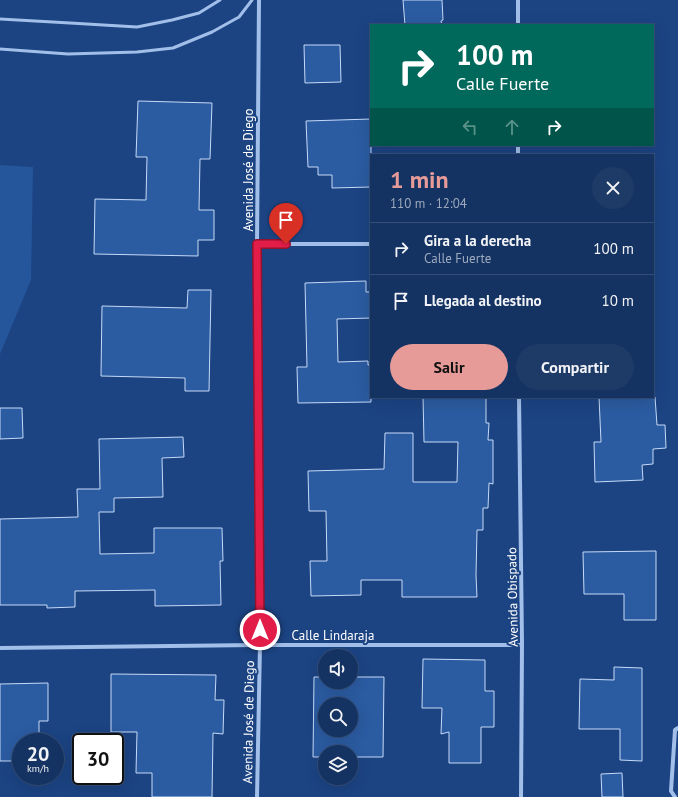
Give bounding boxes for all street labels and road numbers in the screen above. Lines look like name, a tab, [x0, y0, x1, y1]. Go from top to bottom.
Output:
street label: Avenida José de Diego	[240, 108, 257, 232]
street label: Avenida Obispado	[503, 547, 522, 647]
street label: Calle Lindaraja	[292, 627, 374, 644]
street label: Avenida José de Diego	[239, 660, 258, 784]

